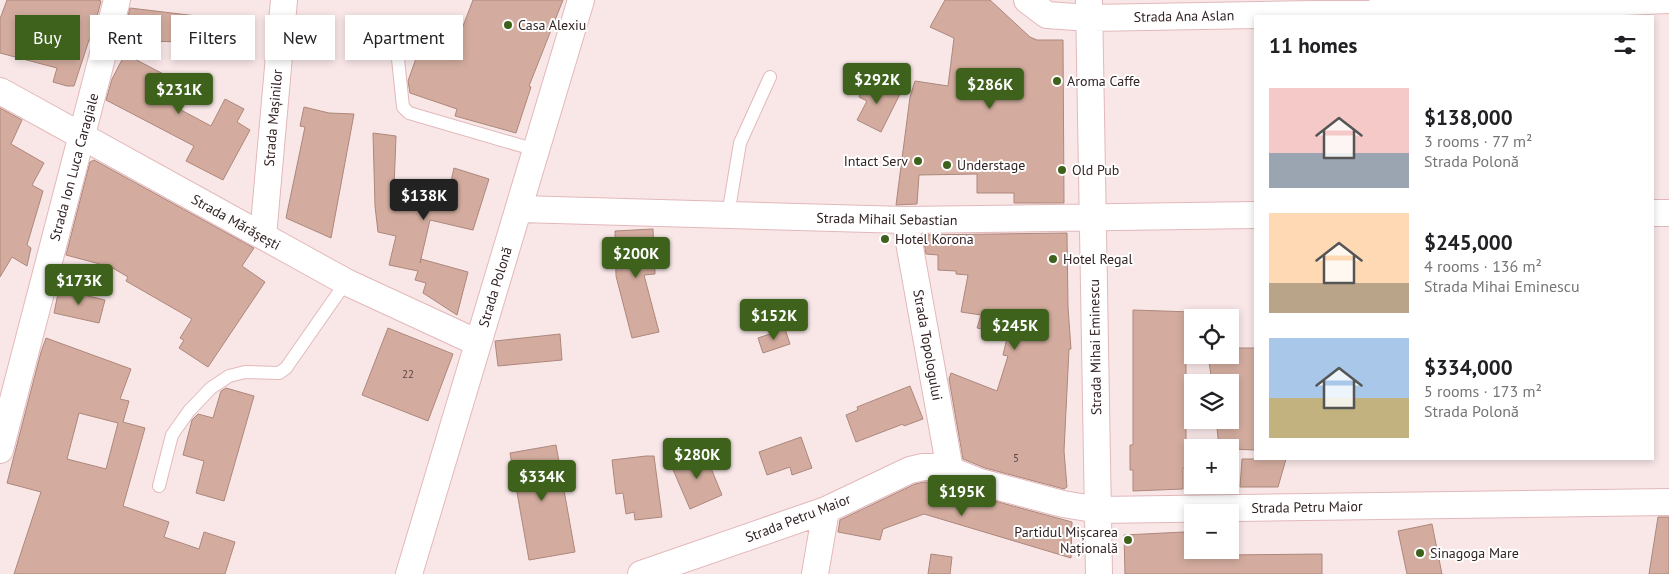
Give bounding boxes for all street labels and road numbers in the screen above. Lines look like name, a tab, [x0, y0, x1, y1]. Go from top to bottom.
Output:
street label: Strada Ana Aslan	[1134, 6, 1234, 26]
street label: Strada Mașinilor	[260, 68, 286, 167]
street label: Strada Ion Luca Caragiale	[46, 91, 102, 243]
street label: Strada Mărășești	[188, 190, 284, 254]
street label: Strada Mihail Sebastian	[816, 209, 958, 229]
street label: Strada Polonă	[474, 245, 516, 329]
street label: Strada Mihai Eminescu	[1085, 279, 1105, 415]
street label: Strada Topologului	[909, 288, 947, 402]
street label: Strada Petru Maior	[743, 490, 853, 546]
street label: Strada Petru Maior	[1251, 497, 1363, 517]

